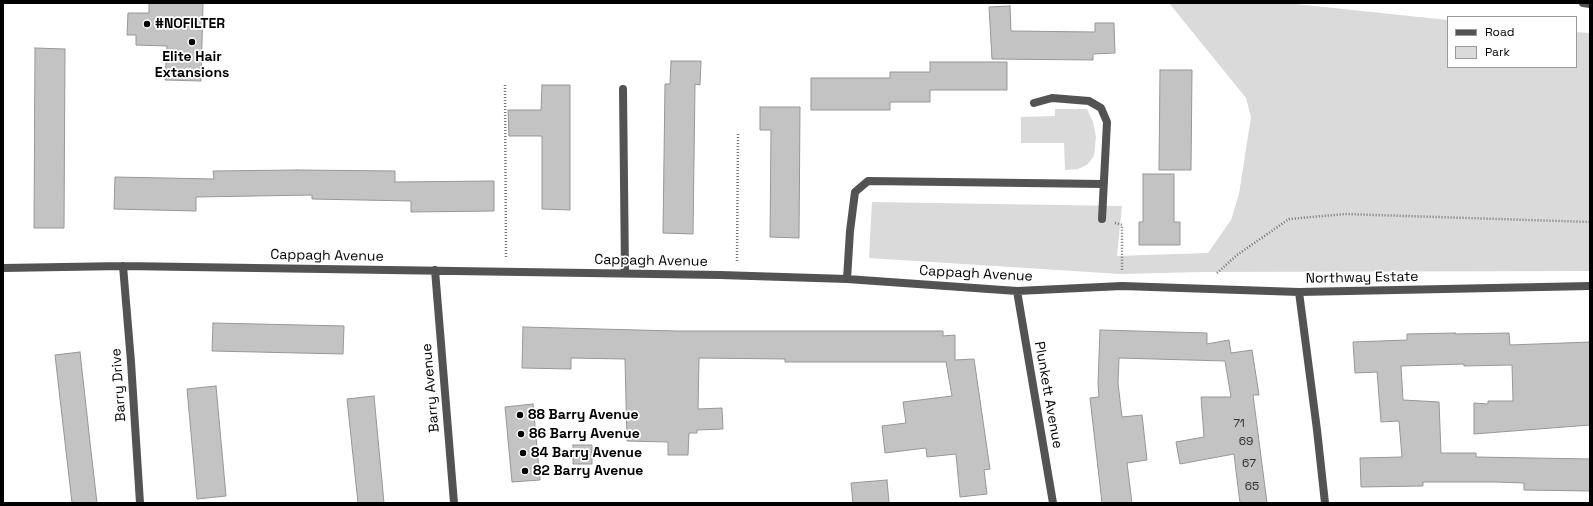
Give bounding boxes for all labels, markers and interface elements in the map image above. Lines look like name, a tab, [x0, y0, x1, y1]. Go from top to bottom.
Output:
place label: #NOFILTER	[155, 16, 225, 32]
legend	[1447, 16, 1577, 68]
marker: #NOFILTER	[142, 19, 152, 29]
text: Road	[1485, 24, 1514, 40]
marker: Elite Hair Extansions	[187, 37, 197, 47]
text: Park	[1485, 44, 1510, 60]
place label: Elite Hair Extansions	[155, 49, 229, 82]
street label: Cappagh Avenue	[270, 247, 384, 265]
street label: Cappagh Avenue	[594, 252, 708, 270]
street label: Cappagh Avenue	[919, 263, 1033, 285]
street label: Northway Estate	[1305, 269, 1419, 287]
street label: Plunkett Avenue	[1030, 340, 1066, 450]
street label: Barry Avenue	[419, 343, 443, 433]
street label: Barry Drive	[108, 348, 130, 422]
place label: 88 Barry Avenue	[528, 407, 639, 423]
marker: 88 Barry Avenue	[515, 410, 525, 420]
house number: 71	[1233, 417, 1245, 431]
place label: 86 Barry Avenue	[529, 426, 640, 442]
marker: 86 Barry Avenue	[516, 429, 526, 439]
house number: 69	[1239, 435, 1253, 449]
place label: 84 Barry Avenue	[531, 445, 642, 461]
marker: 84 Barry Avenue	[518, 448, 528, 458]
house number: 67	[1242, 457, 1256, 471]
place label: 82 Barry Avenue	[533, 463, 643, 479]
marker: 82 Barry Avenue	[520, 466, 530, 476]
house number: 65	[1245, 480, 1259, 494]

